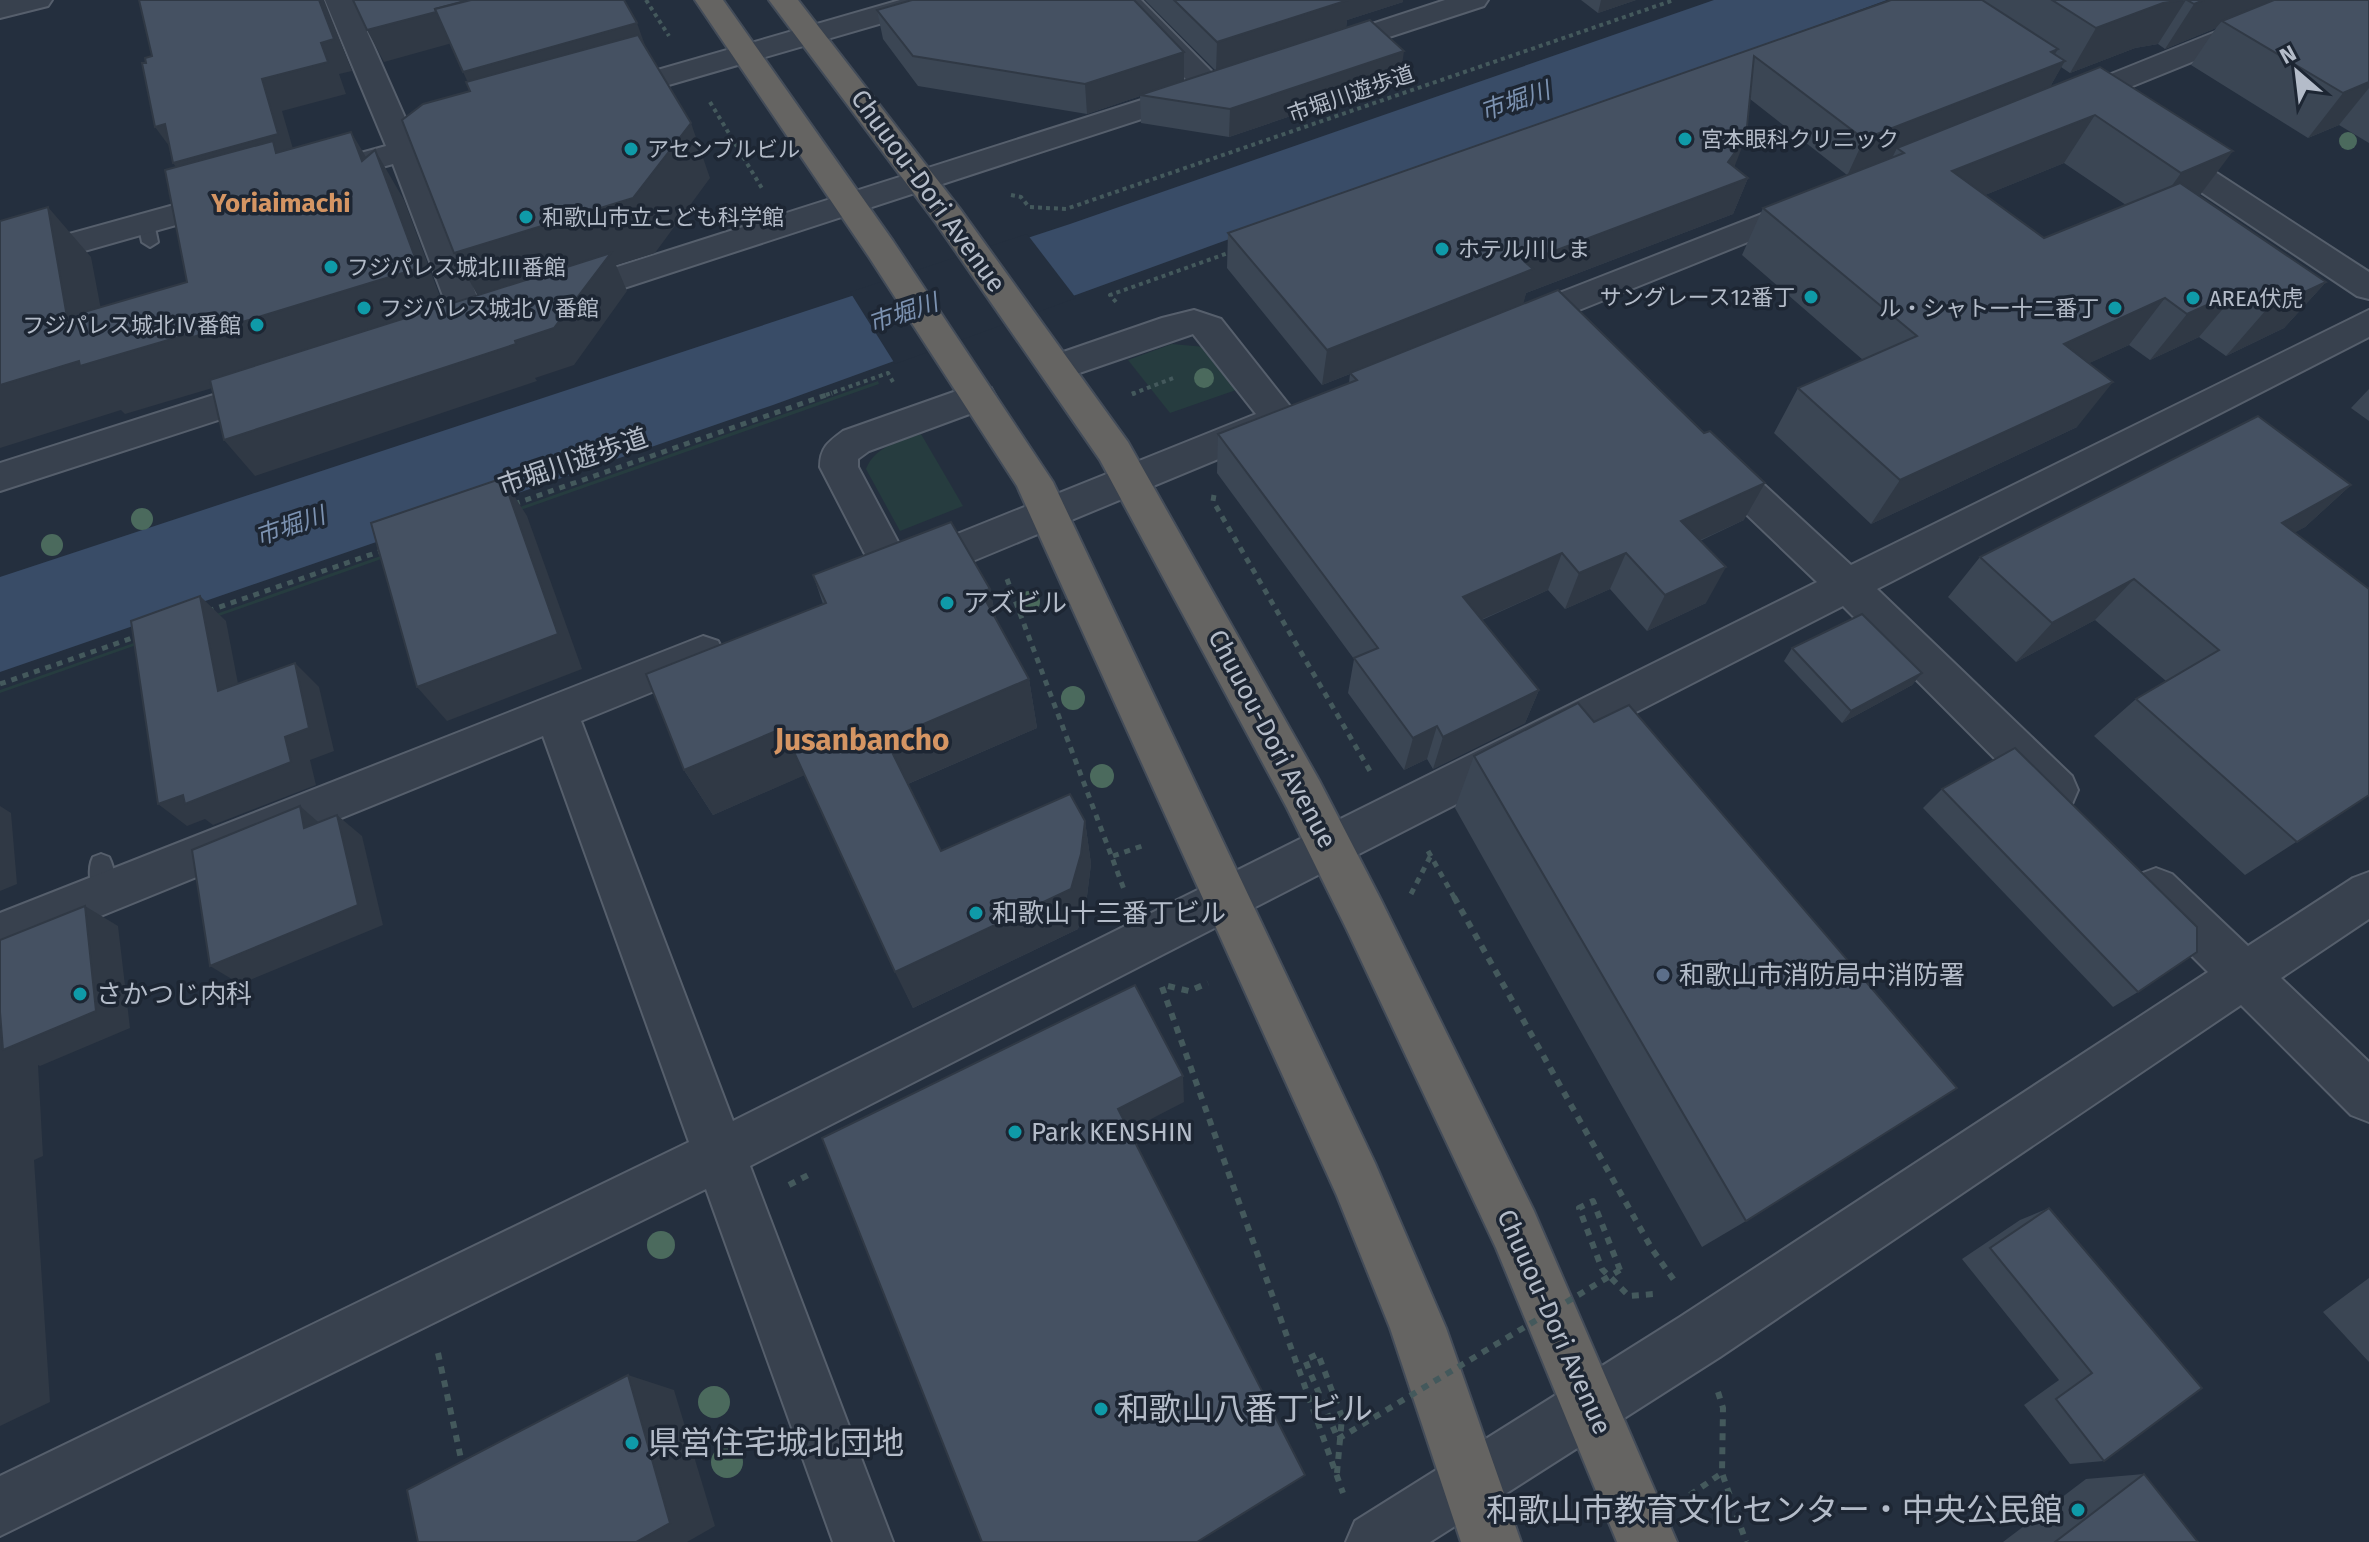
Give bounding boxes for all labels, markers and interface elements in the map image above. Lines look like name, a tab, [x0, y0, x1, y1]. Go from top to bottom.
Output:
north arrow	[2257, 32, 2337, 112]
text: N	[2275, 39, 2301, 70]
street label: 市堀川遊歩道	[1284, 60, 1418, 128]
water label: 市堀川	[1476, 75, 1556, 126]
street label: Chuuou-Dori Avenue	[844, 84, 1012, 298]
place label: 宮本眼科クリニック	[1701, 126, 1899, 153]
marker: 宮本眼科クリニック	[1676, 130, 1694, 148]
place label: アセンブルビル	[647, 136, 800, 163]
marker: アセンブルビル	[622, 140, 640, 158]
district label: Yoriaimachi	[210, 188, 351, 219]
place label: 和歌山市立こども科学館	[542, 204, 784, 231]
marker: 和歌山市立こども科学館	[517, 208, 535, 226]
place label: ホテル川しま	[1458, 236, 1590, 263]
marker: ホテル川しま	[1433, 240, 1451, 258]
place label: フジパレス城北Ⅲ番館	[347, 254, 566, 281]
marker: フジパレス城北Ⅲ番館	[322, 258, 340, 276]
place label: サングレース12番丁	[1600, 284, 1795, 311]
place label: AREA伏虎	[2209, 285, 2303, 312]
water label: 市堀川	[864, 287, 944, 338]
marker: サングレース12番丁	[1802, 288, 1820, 306]
marker: AREA伏虎	[2184, 289, 2202, 307]
place label: フジパレス城北Ⅴ番館	[380, 295, 599, 322]
place label: ル・シャトー十二番丁	[1879, 295, 2099, 322]
marker: フジパレス城北Ⅴ番館	[355, 299, 373, 317]
marker: ル・シャトー十二番丁	[2106, 299, 2124, 317]
place label: フジパレス城北Ⅳ番館	[22, 312, 241, 339]
marker: フジパレス城北Ⅳ番館	[248, 316, 266, 334]
street label: 市堀川遊歩道	[494, 422, 652, 502]
water label: 市堀川	[251, 500, 331, 551]
place label: アズビル	[963, 588, 1067, 619]
marker: アズビル	[938, 594, 956, 612]
street label: Chuuou-Dori Avenue	[1201, 624, 1343, 854]
district label: Jusanbancho	[773, 722, 950, 758]
place label: 和歌山十三番丁ビル	[992, 898, 1226, 929]
marker: 和歌山十三番丁ビル	[967, 904, 985, 922]
place label: 和歌山市消防局中消防署	[1679, 960, 1965, 991]
marker: 和歌山市消防局中消防署	[1654, 966, 1672, 984]
place label: さかつじ内科	[96, 979, 252, 1010]
marker: さかつじ内科	[71, 985, 89, 1003]
place label: Park KENSHIN	[1031, 1117, 1193, 1148]
marker: Park KENSHIN	[1006, 1123, 1024, 1141]
street label: Chuuou-Dori Avenue	[1490, 1205, 1618, 1439]
place label: 和歌山八番丁ビル	[1117, 1390, 1373, 1428]
marker: 和歌山八番丁ビル	[1092, 1400, 1110, 1418]
place label: 県営住宅城北団地	[648, 1424, 904, 1462]
marker: 県営住宅城北団地	[623, 1434, 641, 1452]
place label: 和歌山市教育文化センター・中央公民館	[1486, 1491, 2062, 1529]
marker: 和歌山市教育文化センター・中央公民館	[2069, 1501, 2087, 1519]

